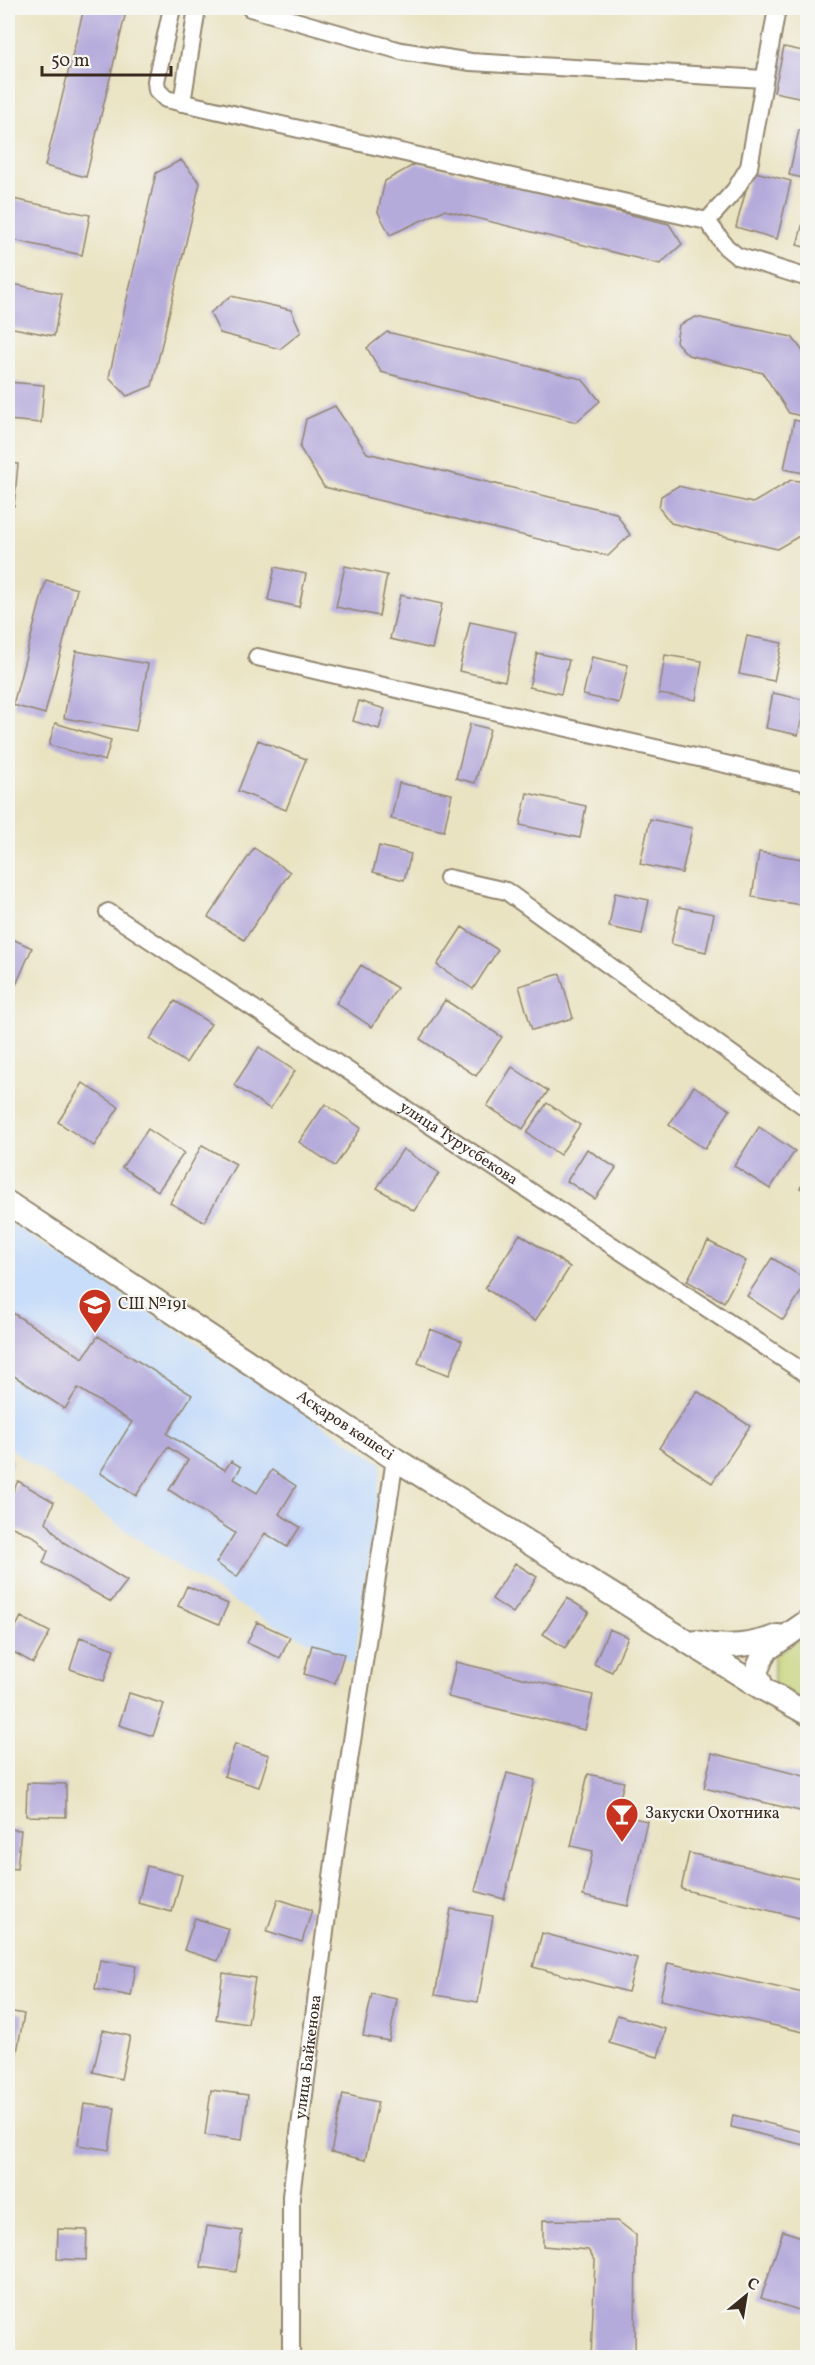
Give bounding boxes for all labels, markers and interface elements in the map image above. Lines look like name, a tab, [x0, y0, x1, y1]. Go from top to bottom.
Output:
scale bar	[42, 39, 171, 77]
text: 50 m	[51, 49, 90, 74]
street label: улица Турусбекова	[395, 1096, 522, 1191]
school or university icon: СШ №191	[77, 1287, 113, 1334]
place label: СШ №191	[118, 1294, 187, 1316]
street label: Асқаров көшесі	[292, 1386, 398, 1466]
bar icon: Закуски Охотника	[604, 1796, 640, 1843]
place label: Закуски Охотника	[645, 1803, 780, 1825]
street label: улица Байкенова	[290, 1993, 328, 2121]
north arrow	[716, 2266, 776, 2326]
text: С	[743, 2273, 762, 2297]

